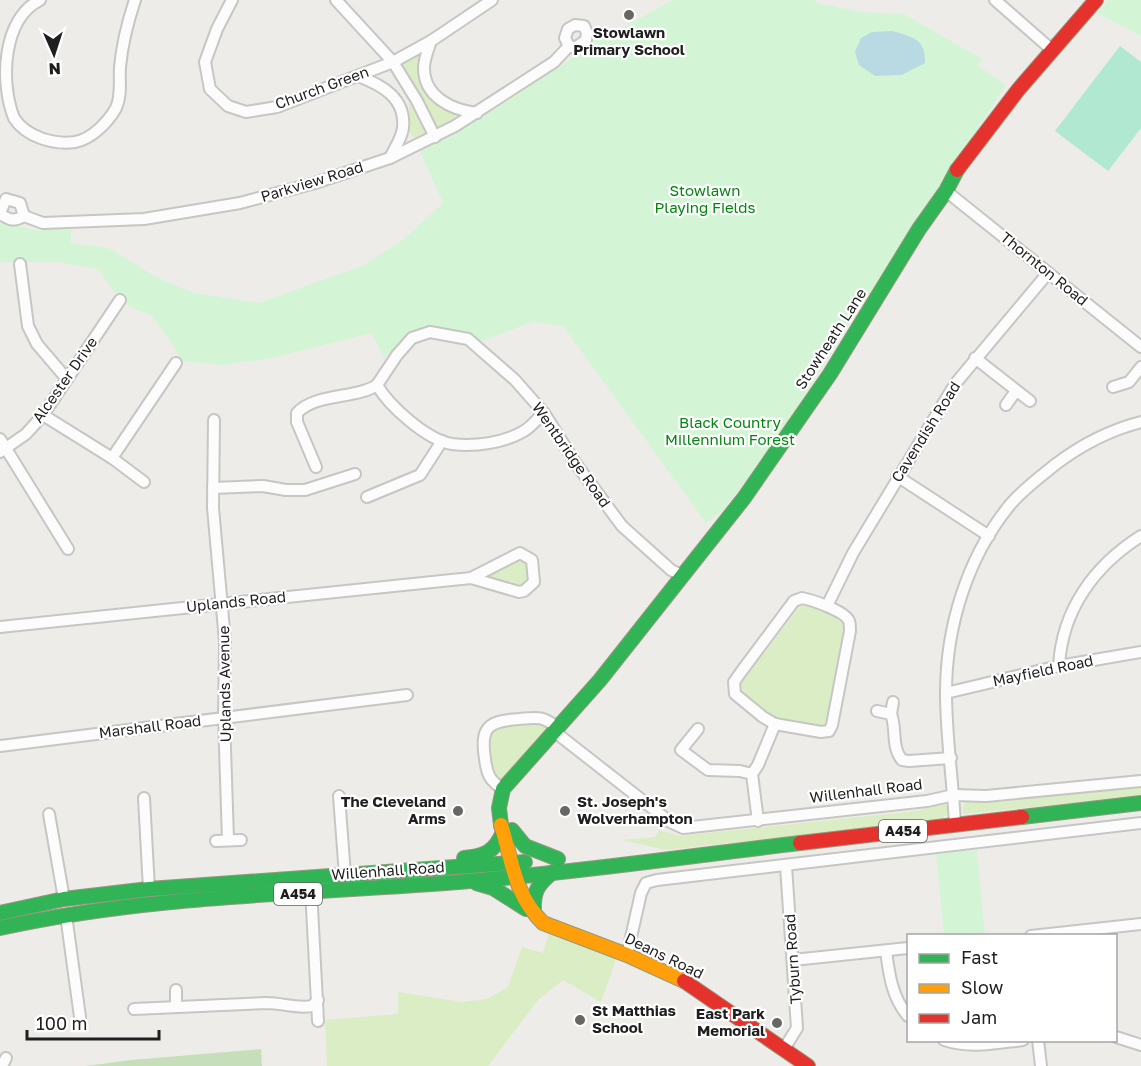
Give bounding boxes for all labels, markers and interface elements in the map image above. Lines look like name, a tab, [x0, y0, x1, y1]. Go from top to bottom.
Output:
marker: Stowlawn Primary School	[622, 8, 636, 22]
place label: Stowlawn Primary School	[573, 23, 685, 58]
north arrow	[24, 24, 84, 84]
text: N	[48, 59, 61, 79]
street label: Church Green	[272, 62, 371, 112]
street label: Parkview Road	[258, 157, 365, 205]
park label: Stowlawn Playing Fields	[655, 181, 755, 216]
street label: Thornton Road	[997, 228, 1092, 309]
street label: Stowheath Lane	[791, 284, 870, 392]
street label: Alcester Drive	[28, 333, 101, 426]
street label: Cavendish Road	[887, 378, 963, 485]
street label: Wentbridge Road	[529, 398, 615, 511]
park label: Black Country Millennium Forest	[665, 413, 795, 448]
street label: Uplands Road	[185, 587, 287, 615]
street label: Uplands Avenue	[214, 625, 234, 742]
street label: Mayfield Road	[991, 651, 1095, 689]
street label: Marshall Road	[98, 711, 202, 741]
street label: Willenhall Road	[808, 774, 923, 806]
place label: The Cleveland Arms	[341, 792, 446, 827]
place label: St. Joseph's Wolverhampton	[577, 792, 693, 827]
marker: The Cleveland Arms	[451, 804, 465, 818]
marker: St. Joseph's Wolverhampton	[558, 804, 572, 818]
road number: A454	[879, 820, 927, 842]
street label: Willenhall Road	[331, 857, 445, 883]
road number: A454	[274, 883, 322, 905]
street label: Tyburn Road	[780, 913, 804, 1005]
street label: Deans Road	[622, 928, 707, 982]
legend	[907, 934, 1117, 1042]
text: Fast	[961, 946, 998, 968]
text: Slow	[961, 976, 1004, 998]
place label: St Matthias School	[592, 1001, 676, 1036]
scale bar	[27, 1003, 159, 1041]
place label: East Park Memorial	[696, 1004, 765, 1039]
text: Jam	[961, 1006, 997, 1028]
text: 100 m	[36, 1012, 87, 1034]
marker: St Matthias School	[573, 1013, 587, 1027]
marker: East Park Memorial	[770, 1016, 784, 1030]

